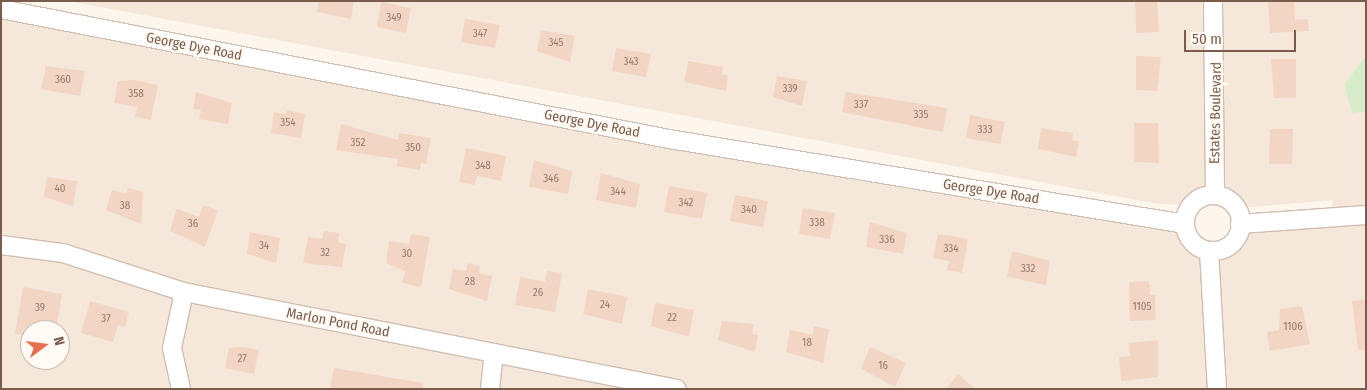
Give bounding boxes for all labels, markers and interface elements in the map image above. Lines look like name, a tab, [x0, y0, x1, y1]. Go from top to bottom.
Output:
house number: 349	[386, 11, 402, 25]
scale bar	[1187, 20, 1300, 52]
house number: 347	[473, 27, 487, 41]
street label: George Dye Road	[145, 29, 243, 65]
text: 50 m	[1192, 30, 1222, 48]
house number: 345	[548, 36, 564, 50]
house number: 343	[623, 55, 639, 69]
street label: Estates Boulevard	[1207, 62, 1225, 164]
house number: 360	[55, 73, 71, 87]
house number: 339	[782, 82, 798, 96]
house number: 358	[128, 87, 144, 101]
house number: 337	[854, 98, 868, 112]
street label: George Dye Road	[543, 106, 641, 142]
house number: 335	[914, 108, 928, 122]
house number: 354	[280, 116, 296, 130]
house number: 333	[978, 123, 992, 137]
house number: 352	[351, 136, 365, 150]
house number: 350	[405, 141, 421, 155]
house number: 348	[475, 159, 491, 173]
house number: 346	[543, 172, 559, 186]
street label: George Dye Road	[942, 176, 1040, 208]
house number: 40	[54, 182, 66, 196]
house number: 344	[610, 185, 626, 199]
house number: 342	[679, 196, 693, 210]
house number: 38	[120, 199, 130, 213]
house number: 340	[741, 203, 757, 217]
house number: 338	[809, 216, 825, 230]
house number: 36	[188, 217, 198, 231]
house number: 336	[879, 233, 895, 247]
house number: 34	[259, 239, 269, 253]
house number: 334	[943, 242, 959, 256]
house number: 32	[320, 246, 330, 260]
house number: 30	[402, 247, 412, 261]
house number: 332	[1021, 262, 1035, 276]
house number: 28	[465, 275, 475, 289]
house number: 26	[533, 286, 543, 300]
house number: 24	[600, 298, 610, 312]
house number: 1105	[1132, 300, 1152, 314]
house number: 39	[35, 301, 45, 315]
street label: Marlon Pond Road	[285, 305, 391, 341]
house number: 22	[667, 311, 677, 325]
house number: 37	[101, 312, 111, 326]
north arrow	[20, 320, 70, 370]
house number: 1106	[1283, 320, 1303, 334]
text: N	[50, 335, 68, 347]
house number: 18	[802, 336, 812, 350]
house number: 27	[237, 352, 247, 366]
house number: 16	[878, 359, 888, 373]

